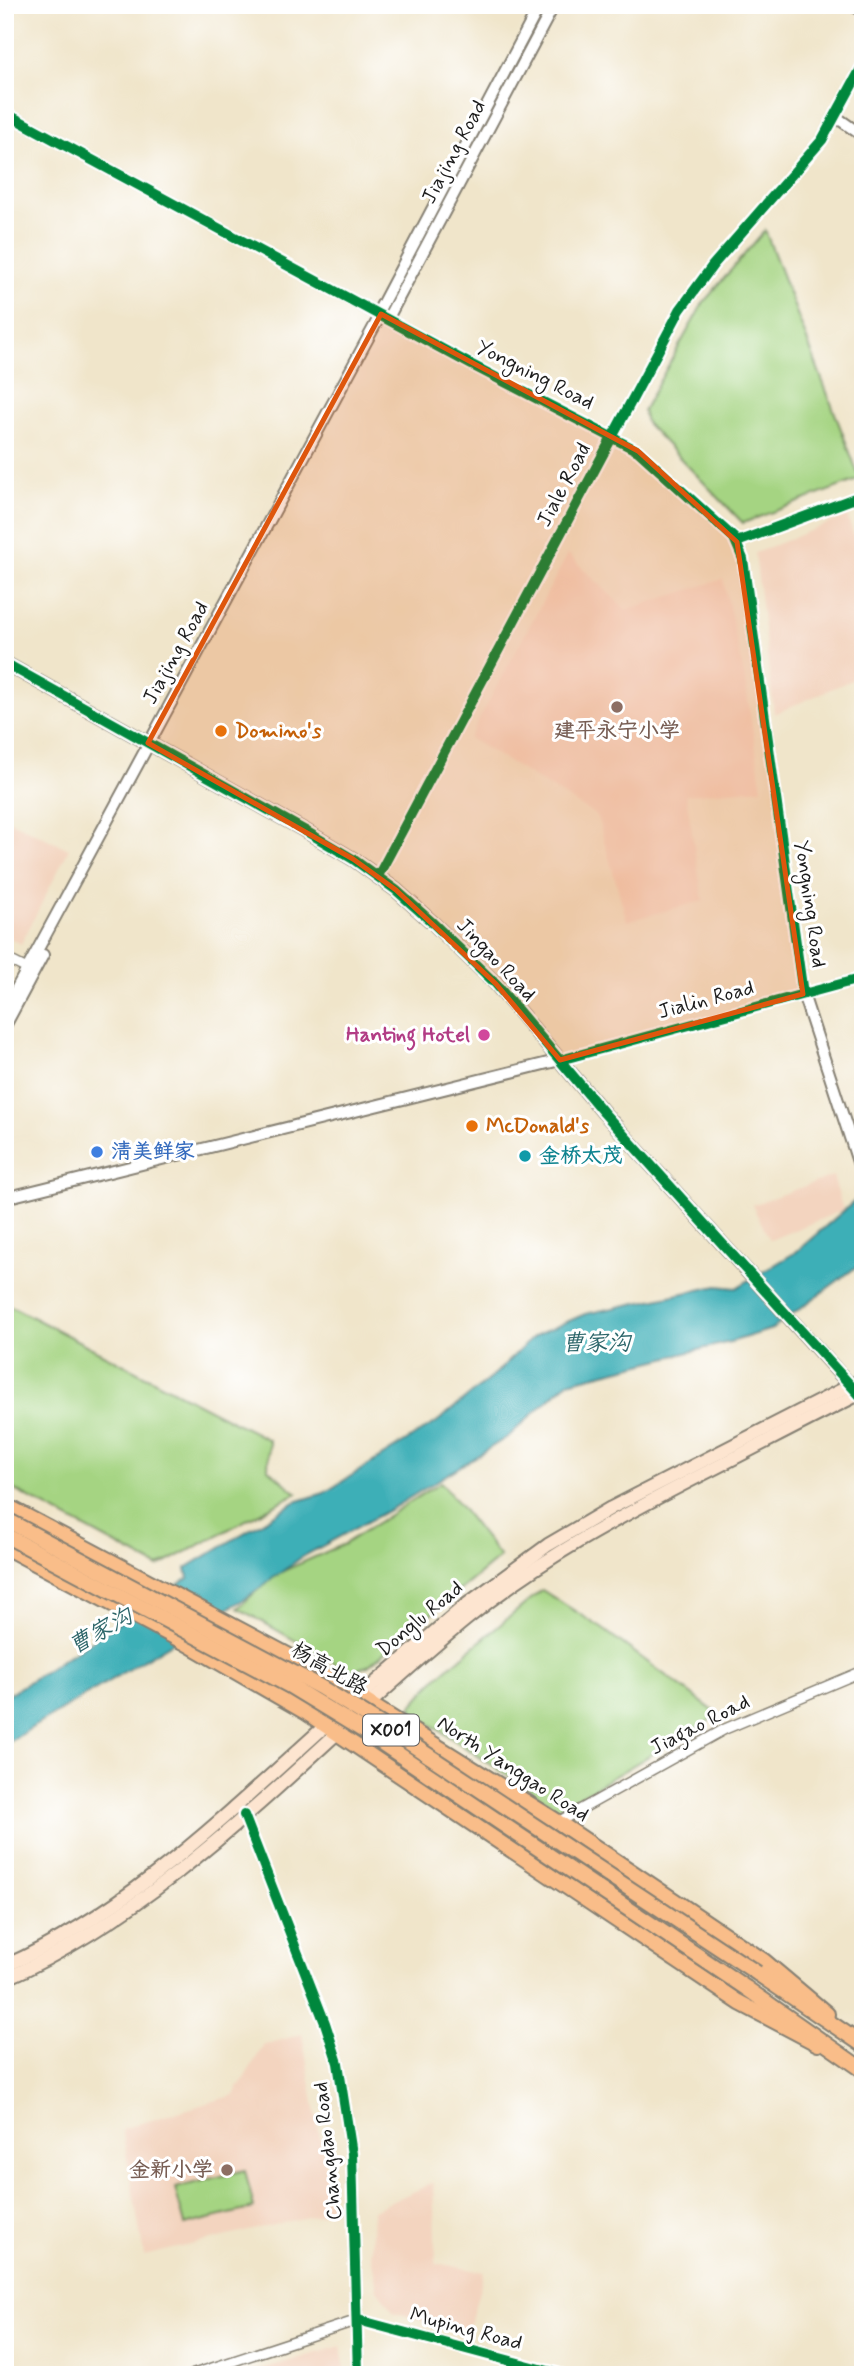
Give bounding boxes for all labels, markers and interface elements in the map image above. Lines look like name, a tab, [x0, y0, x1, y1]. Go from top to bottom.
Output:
street label: Jiajing Road	[415, 95, 493, 209]
street label: Yongning Road	[471, 333, 599, 418]
street label: Jiale Road	[530, 438, 598, 532]
street label: Jiajing Road	[136, 597, 216, 709]
marker: 建平永宁小学	[609, 699, 625, 715]
place label: Domino's	[235, 717, 322, 745]
place label: 建平永宁小学	[554, 717, 680, 745]
marker: Domino's	[213, 723, 229, 739]
street label: Yongning Road	[786, 838, 833, 970]
street label: Jingao Road	[449, 912, 542, 1009]
street label: Jialin Road	[655, 974, 757, 1026]
place label: Hanting Hotel	[346, 1021, 470, 1051]
marker: Hanting Hotel	[476, 1027, 492, 1043]
place label: McDonald's	[486, 1112, 590, 1140]
marker: McDonald's	[464, 1118, 480, 1134]
place label: 清美鲜家	[111, 1138, 195, 1166]
place label: 金桥太茂	[539, 1142, 623, 1170]
marker: 清美鲜家	[89, 1144, 105, 1160]
marker: 金桥太茂	[517, 1148, 533, 1164]
water label: 曹家沟	[562, 1329, 633, 1359]
street label: Donglu Road	[371, 1574, 470, 1664]
water label: 曹家沟	[64, 1601, 140, 1662]
street label: 杨高北路	[286, 1636, 372, 1702]
street label: Jiagao Road	[645, 1688, 755, 1764]
street label: North Yanggao Road	[431, 1709, 594, 1830]
road number: X001	[363, 1714, 419, 1746]
street label: Changdao Road	[307, 2080, 349, 2222]
place label: 金新小学	[129, 2156, 213, 2184]
marker: 金新小学	[219, 2162, 235, 2178]
street label: Muping Road	[407, 2301, 525, 2357]

